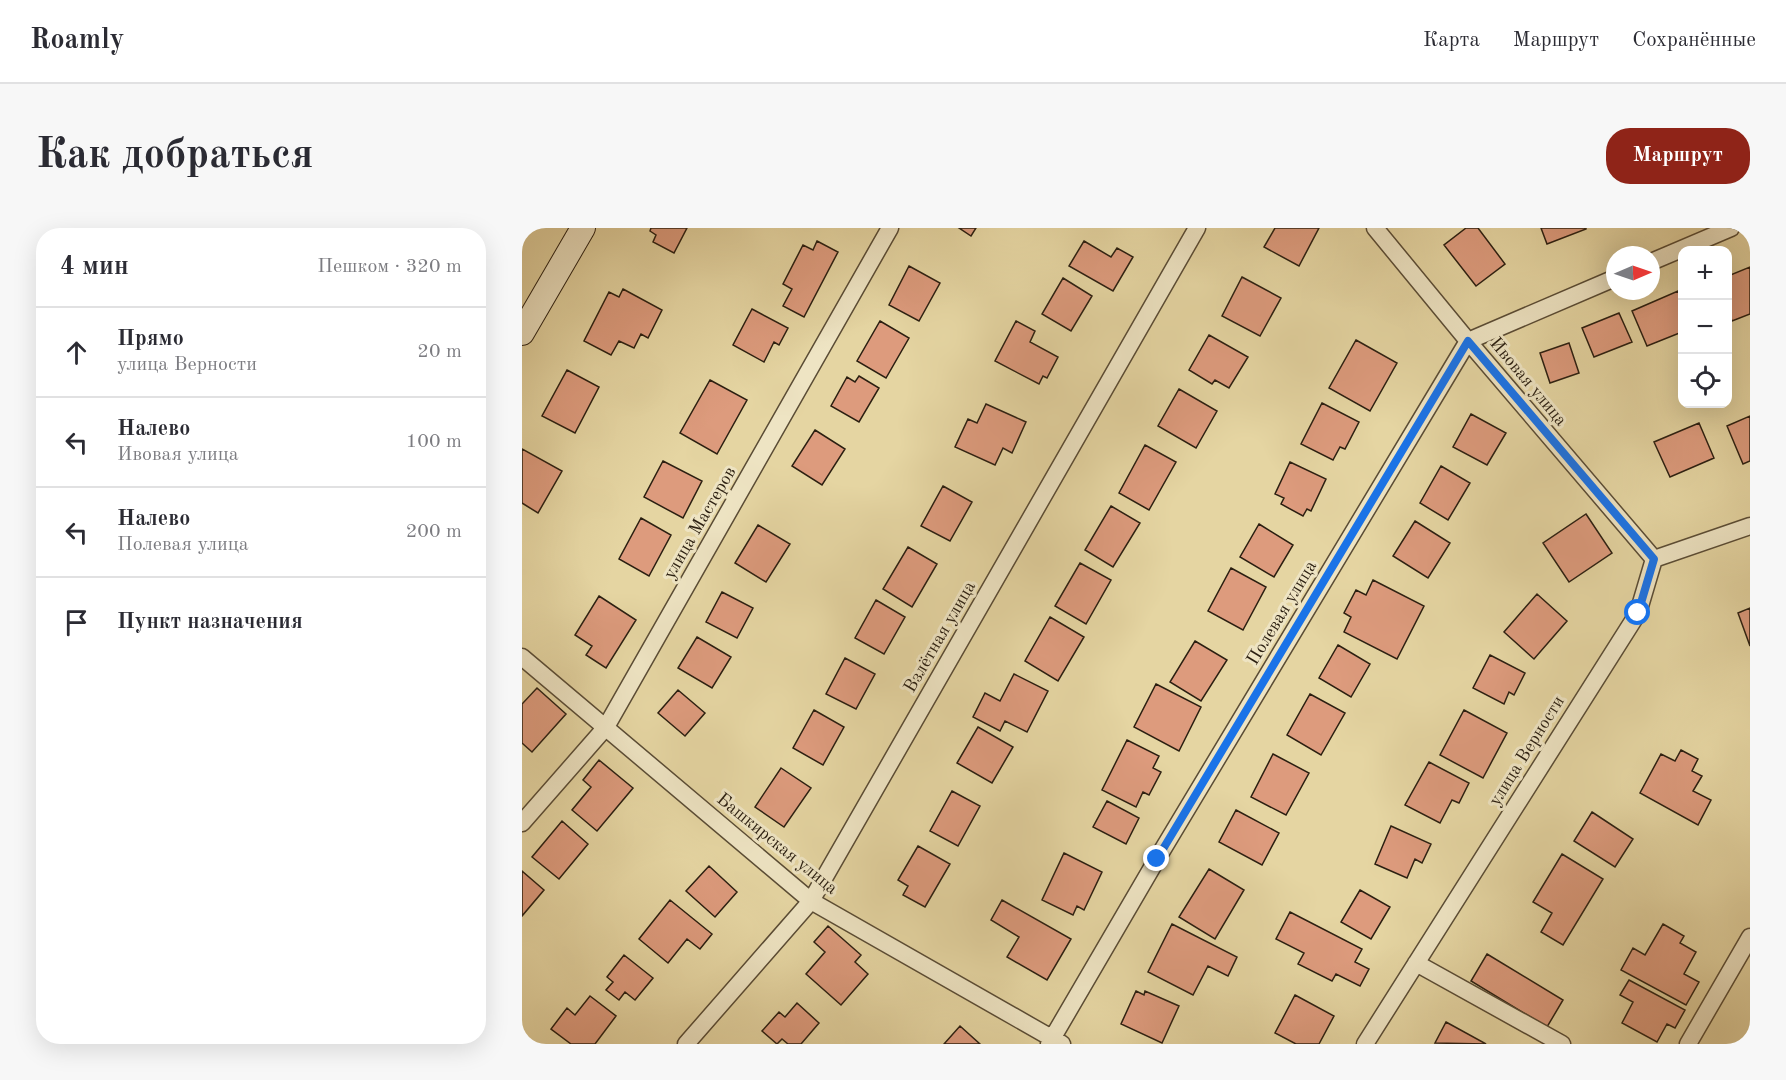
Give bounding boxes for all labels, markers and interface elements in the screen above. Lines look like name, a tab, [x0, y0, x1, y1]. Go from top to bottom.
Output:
text: Roamly	[30, 27, 124, 55]
text: Карта	[1423, 30, 1480, 51]
text: Маршрут	[1513, 30, 1599, 51]
text: Сохранённые	[1632, 30, 1756, 51]
button: Маршрут	[1606, 128, 1750, 184]
text: Как добраться	[36, 135, 313, 177]
north arrow	[1606, 246, 1660, 300]
map controls	[1678, 246, 1732, 408]
button: +	[1678, 246, 1732, 300]
text: 4 мин	[60, 254, 129, 280]
text: Пешком · 320 m	[317, 257, 462, 277]
button: −	[1678, 300, 1732, 354]
text: Прямо	[117, 328, 184, 350]
street label: Ивовая улица	[1486, 334, 1570, 430]
icon: ahead	[60, 336, 93, 369]
text: 20 m	[417, 342, 462, 362]
button: locate	[1678, 354, 1732, 408]
text: улица Верности	[117, 355, 257, 375]
text: Налево	[117, 418, 190, 440]
icon: left	[60, 426, 93, 459]
text: 100 m	[406, 432, 462, 452]
text: Ивовая улица	[117, 445, 239, 465]
street label: улица Мастеров	[661, 464, 739, 582]
text: Налево	[117, 508, 190, 530]
icon: left	[60, 516, 93, 549]
text: 200 m	[406, 522, 462, 542]
text: Полевая улица	[117, 535, 249, 555]
street label: Полевая улица	[1244, 558, 1320, 668]
street label: Взлётная улица	[901, 578, 979, 696]
route start	[1624, 599, 1650, 625]
icon: arrive	[60, 606, 93, 639]
text: Пункт назначения	[117, 611, 303, 633]
street label: улица Верности	[1486, 693, 1568, 809]
street label: Башкирская улица	[713, 790, 841, 898]
route end	[1143, 845, 1169, 871]

